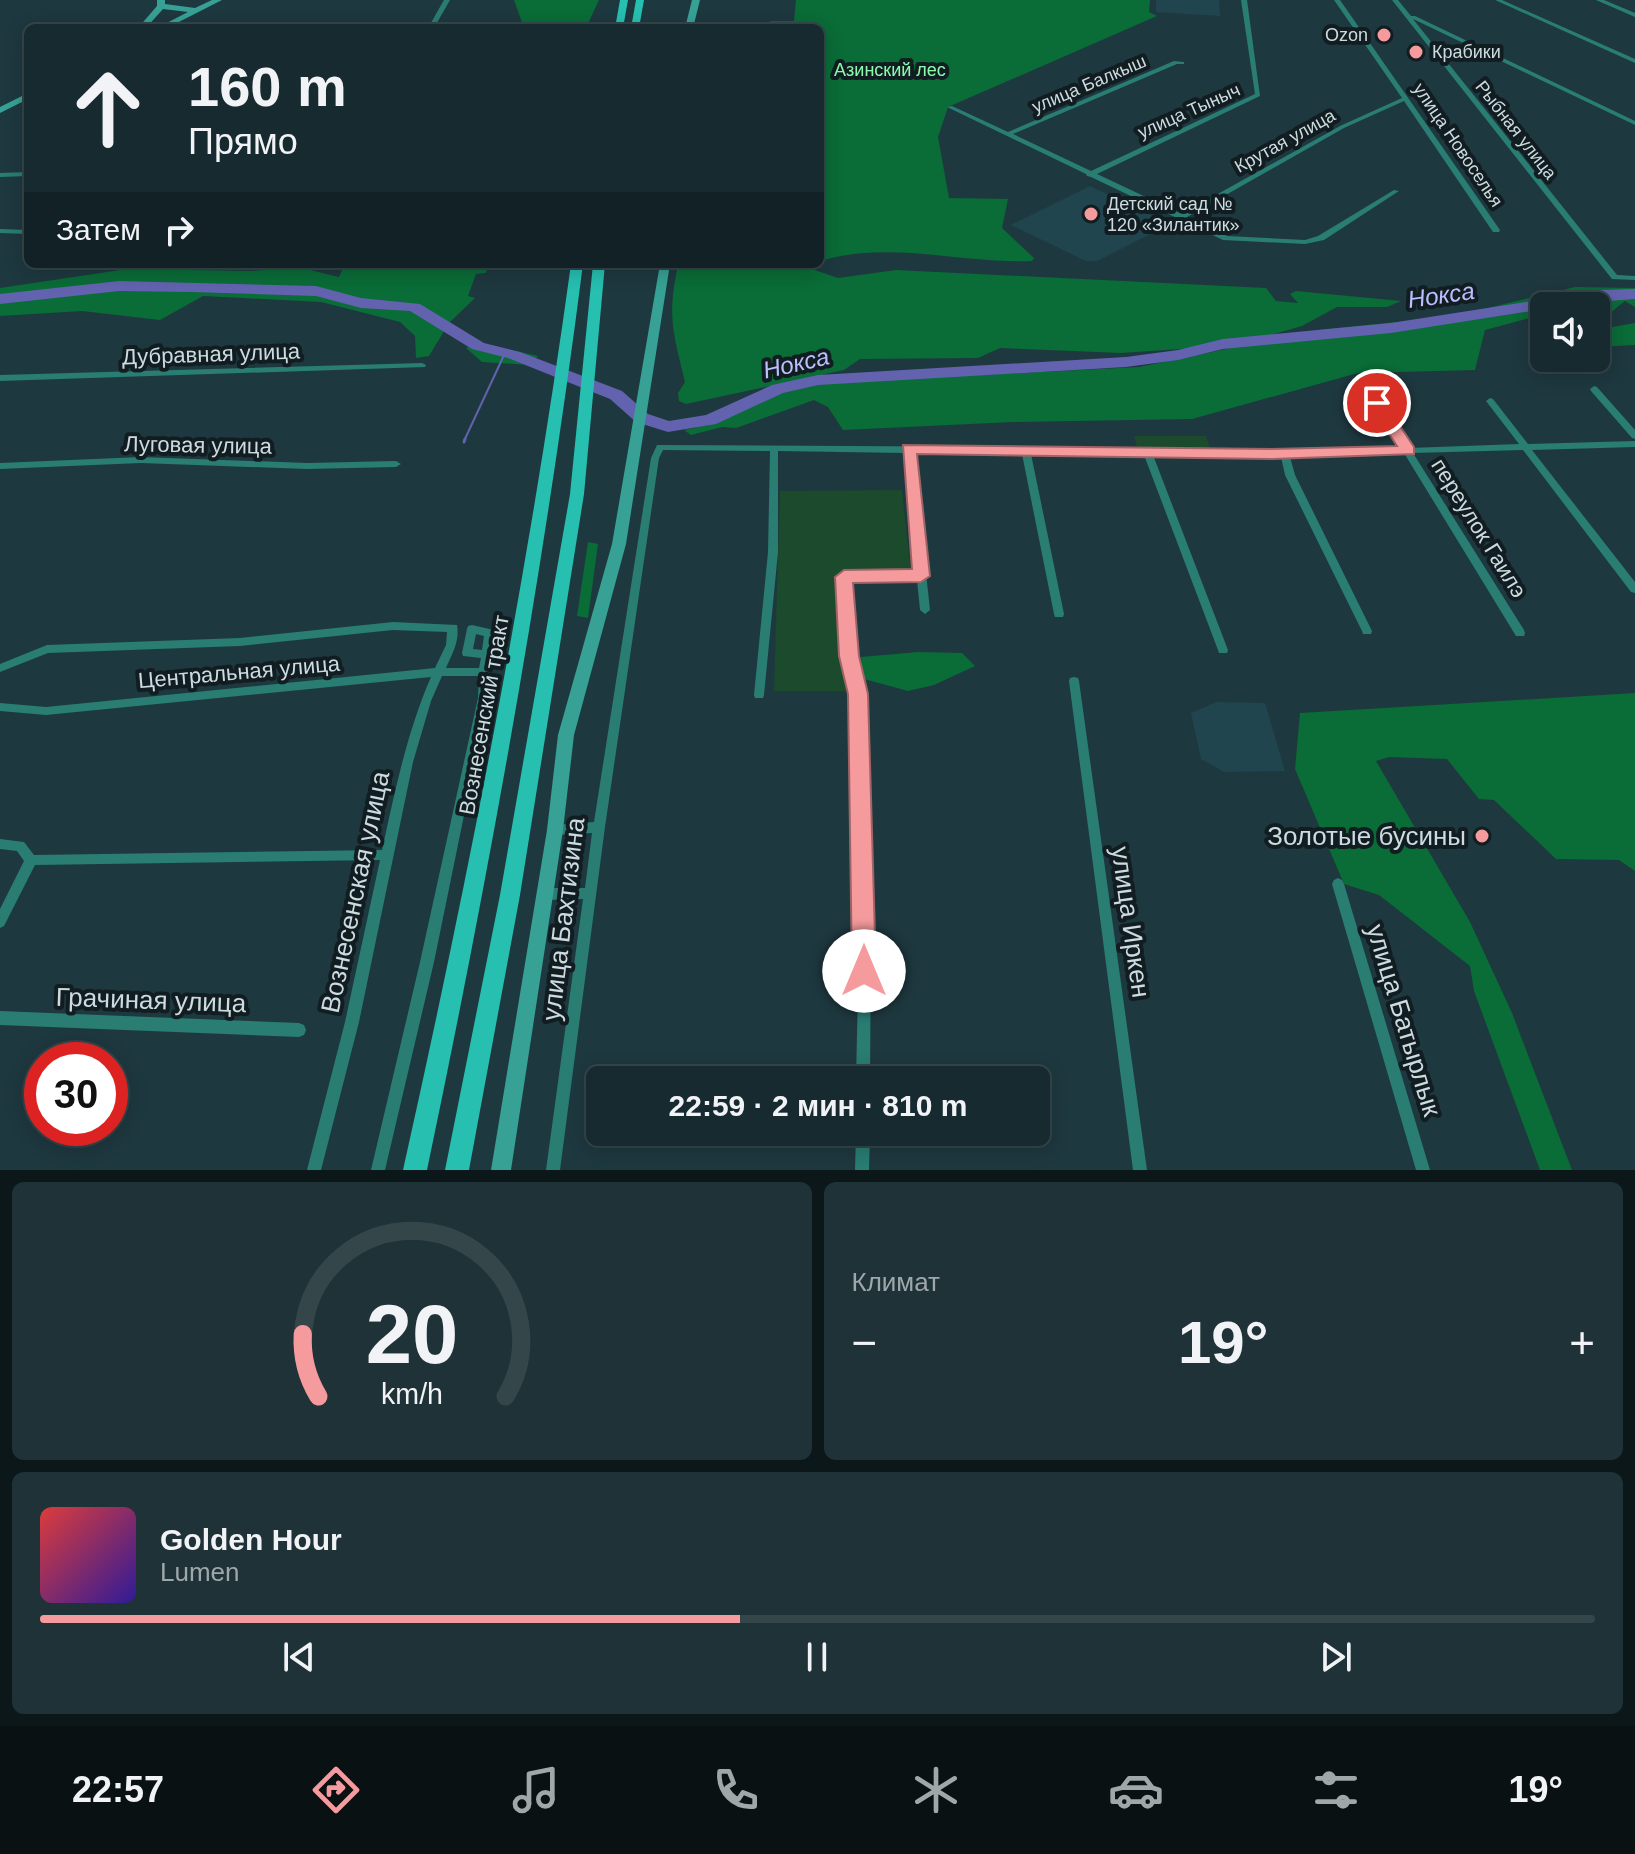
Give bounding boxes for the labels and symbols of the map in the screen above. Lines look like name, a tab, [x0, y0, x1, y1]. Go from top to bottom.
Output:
place label: Ozon	[1325, 25, 1368, 45]
marker: Ozon	[1375, 26, 1393, 44]
place label: Крабики	[1432, 42, 1501, 62]
marker: Крабики	[1407, 43, 1425, 61]
street label: улица Балкыш	[1029, 51, 1149, 117]
park label: Азинский лес	[834, 60, 946, 80]
street label: Рыбная улица	[1471, 77, 1561, 184]
street label: улица Новоселья	[1409, 79, 1507, 211]
street label: улица Тыныч	[1135, 80, 1243, 142]
street label: Крутая улица	[1231, 105, 1340, 177]
place label: Детский сад № 120 «Зилантик»	[1107, 194, 1240, 235]
marker: Детский сад № 120 «Зилантик»	[1082, 205, 1100, 223]
water label: Нокса	[1406, 277, 1476, 313]
street label: Дубравная улица	[121, 338, 301, 370]
water label: Нокса	[760, 342, 832, 384]
pin	[1343, 369, 1411, 437]
street label: Луговая улица	[124, 431, 273, 459]
street label: переулок Гаилэ	[1426, 454, 1532, 602]
street label: Вознесенский тракт	[454, 613, 514, 817]
street label: Центральная улица	[137, 651, 342, 693]
street label: Вознесенская улица	[315, 768, 395, 1016]
street label: улица Бахтизина	[536, 815, 590, 1022]
place label: Золотые бусины	[1267, 821, 1466, 851]
marker: Золотые бусины	[1473, 827, 1491, 845]
street label: улица Иркен	[1106, 844, 1156, 1000]
street label: улица Батырлык	[1361, 920, 1448, 1120]
position arrow	[822, 929, 906, 1013]
street label: Грачиная улица	[55, 982, 247, 1018]
speed limit sign: 30	[24, 1042, 128, 1146]

